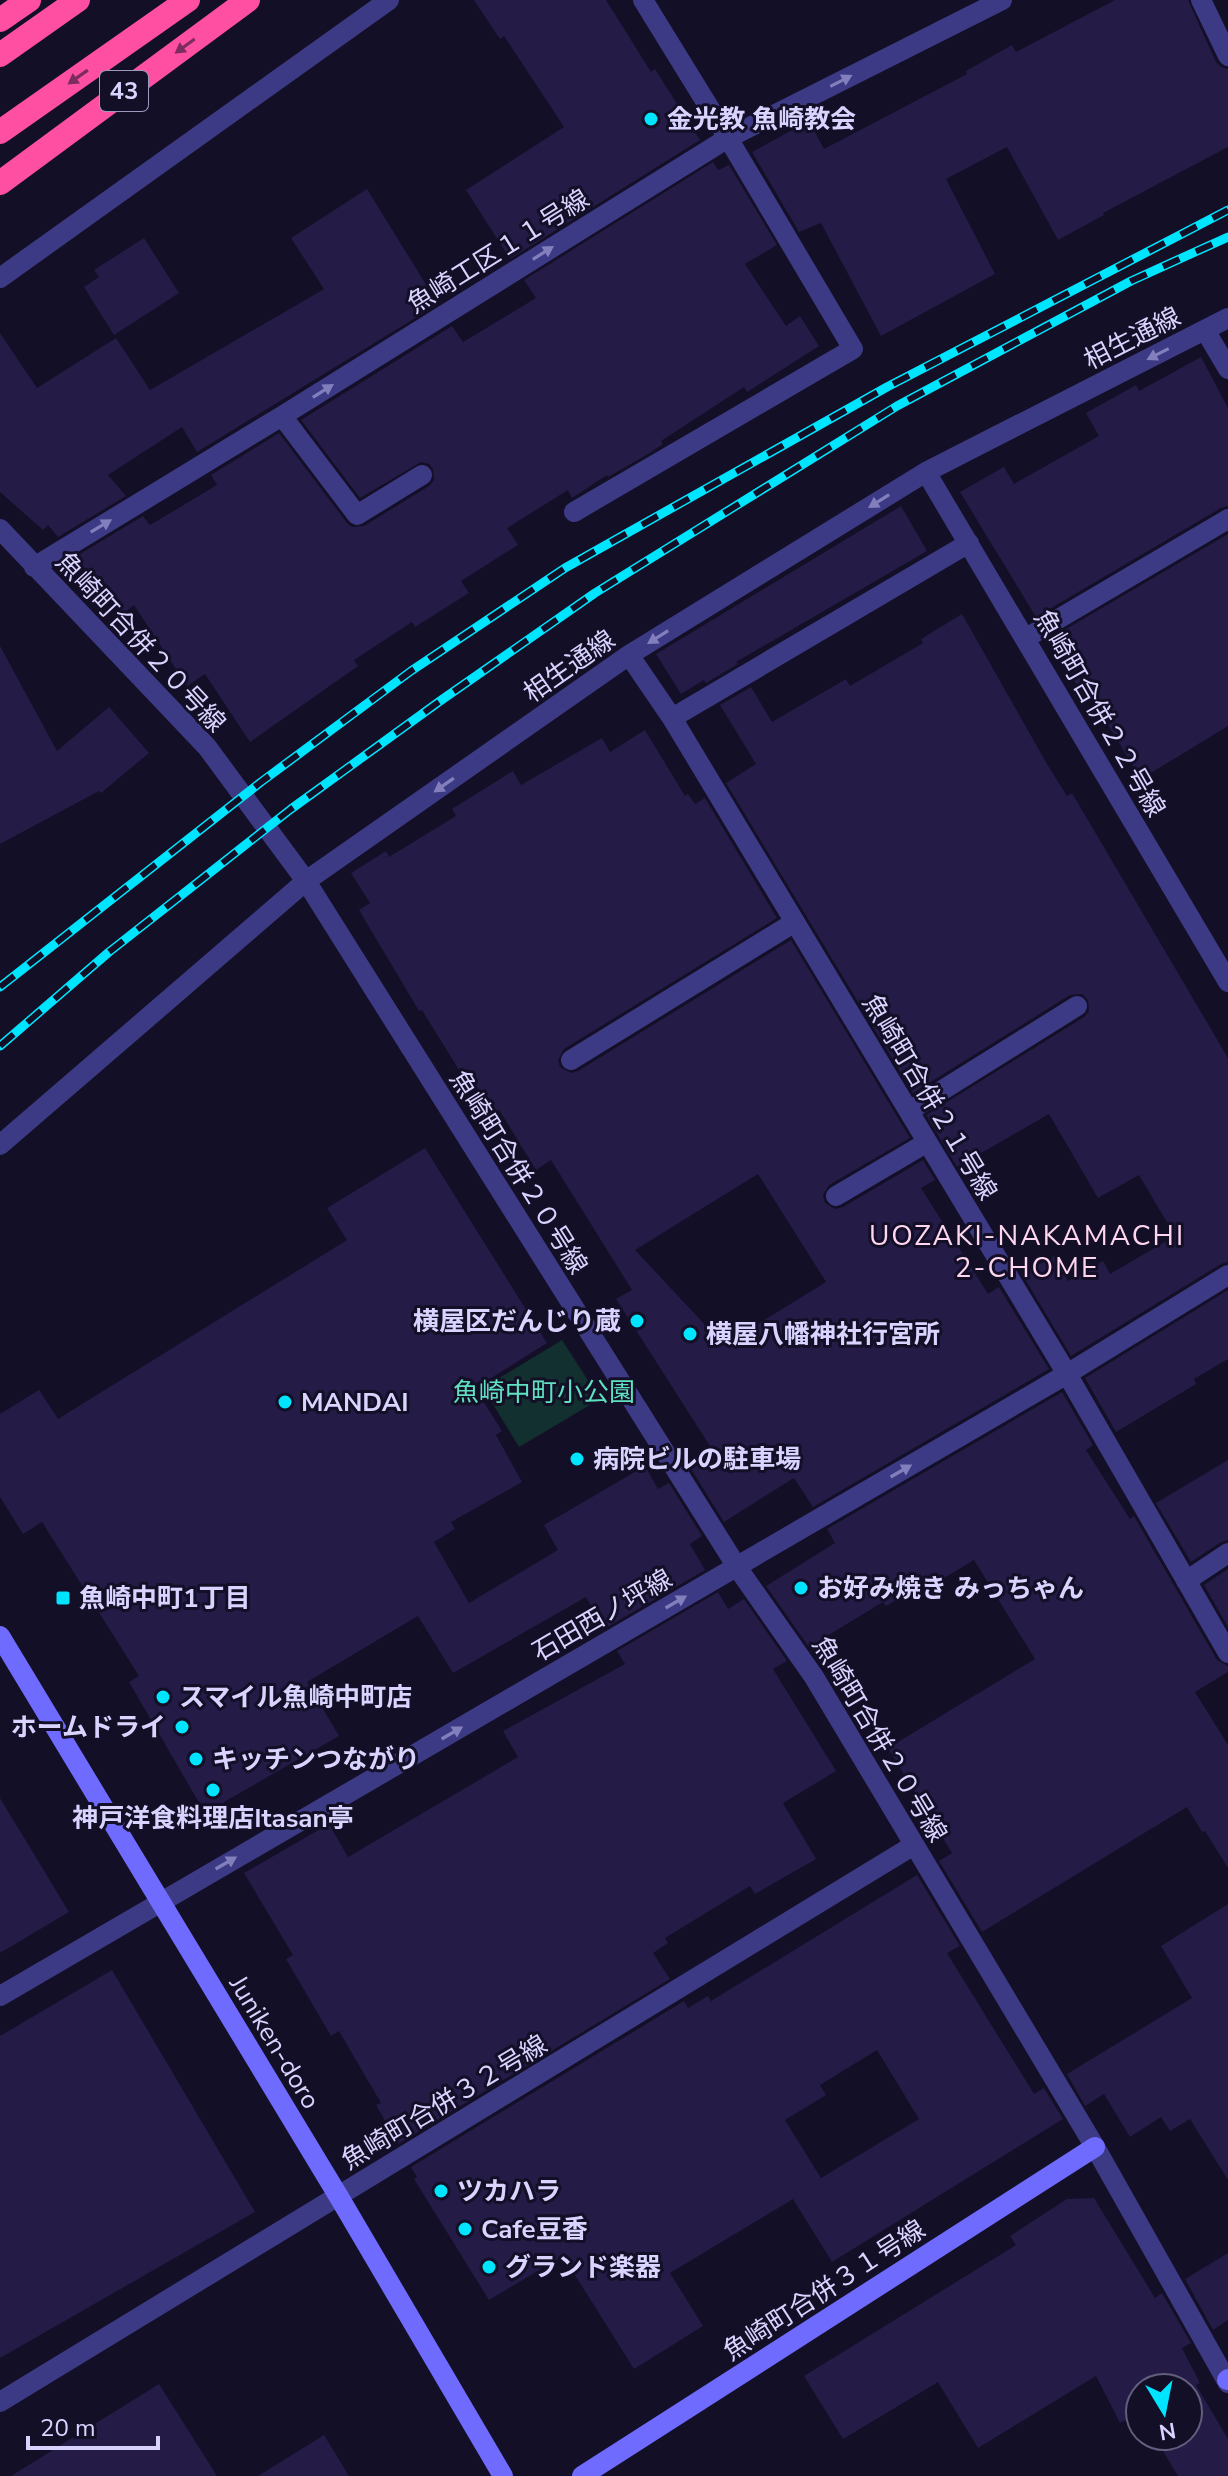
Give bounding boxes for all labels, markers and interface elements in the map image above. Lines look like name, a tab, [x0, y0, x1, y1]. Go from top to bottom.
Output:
one-way arrow	[175, 38, 196, 53]
one-way arrow	[68, 69, 89, 84]
road number: 43	[100, 71, 148, 111]
one-way arrow	[829, 74, 852, 88]
place label: 金光教 魚崎教会	[667, 102, 856, 137]
marker: 金光教 魚崎教会	[642, 110, 660, 128]
street label: 魚崎工区１１号線	[401, 181, 596, 321]
one-way arrow	[533, 246, 554, 261]
street label: 相生通線	[1078, 299, 1187, 378]
one-way arrow	[1147, 347, 1170, 360]
one-way arrow	[312, 384, 334, 398]
one-way arrow	[868, 494, 890, 508]
one-way arrow	[90, 519, 112, 533]
street label: 魚崎町合併２０号線	[48, 545, 233, 740]
street label: 魚崎町合併２２号線	[1026, 603, 1173, 823]
street label: 相生通線	[517, 622, 622, 711]
one-way arrow	[647, 630, 669, 644]
one-way arrow	[433, 777, 454, 792]
street label: 魚崎町合併２１号線	[854, 988, 1005, 1207]
street label: 魚崎町合併２０号線	[442, 1064, 595, 1281]
district label: UOZAKI-NAKAMACHI 2-CHOME	[869, 1217, 1185, 1287]
place label: 横屋区だんじり蔵	[413, 1304, 621, 1339]
marker: 横屋区だんじり蔵	[628, 1312, 646, 1330]
place label: 横屋八幡神社行宮所	[706, 1317, 940, 1352]
marker: 横屋八幡神社行宮所	[681, 1325, 699, 1343]
park label: 魚崎中町小公園	[453, 1375, 635, 1410]
place label: MANDAI	[301, 1385, 408, 1420]
marker: MANDAI	[276, 1393, 294, 1411]
place label: 病院ビルの駐車場	[593, 1442, 801, 1477]
marker: 病院ビルの駐車場	[568, 1450, 586, 1468]
one-way arrow	[890, 1464, 912, 1478]
street label: 石田西ノ坪線	[526, 1561, 679, 1670]
place label: お好み焼き みっちゃん	[817, 1571, 1084, 1606]
marker: お好み焼き みっちゃん	[792, 1579, 810, 1597]
place label: 魚崎中町1丁目	[79, 1581, 251, 1616]
marker: 魚崎中町1丁目	[54, 1589, 72, 1607]
one-way arrow	[665, 1595, 688, 1609]
street label: 魚崎町合併２０号線	[804, 1630, 955, 1849]
place label: スマイル魚崎中町店	[179, 1680, 412, 1715]
marker: スマイル魚崎中町店	[154, 1688, 172, 1706]
place label: ホームドライ	[11, 1710, 166, 1745]
marker: ホームドライ	[173, 1718, 191, 1736]
one-way arrow	[440, 1726, 463, 1740]
place label: キッチンつながり	[212, 1742, 420, 1777]
marker: キッチンつながり	[187, 1750, 205, 1768]
marker: 神戸洋食料理店Itasan亭	[204, 1781, 222, 1799]
place label: 神戸洋食料理店Itasan亭	[72, 1801, 354, 1836]
one-way arrow	[215, 1856, 238, 1870]
street label: Juniken-doro	[221, 1968, 328, 2115]
street label: 魚崎町合併３２号線	[335, 2027, 554, 2178]
place label: ツカハラ	[457, 2174, 561, 2209]
marker: ツカハラ	[432, 2182, 450, 2200]
place label: Cafe豆香	[481, 2212, 588, 2247]
street label: 魚崎町合併３１号線	[717, 2212, 932, 2369]
marker: Cafe豆香	[456, 2220, 474, 2238]
place label: グランド楽器	[505, 2250, 661, 2285]
marker: グランド楽器	[480, 2258, 498, 2276]
north arrow	[1124, 2372, 1204, 2452]
scale bar	[28, 2400, 158, 2450]
text: 20 m	[40, 2412, 96, 2444]
text: N	[1157, 2415, 1178, 2447]

